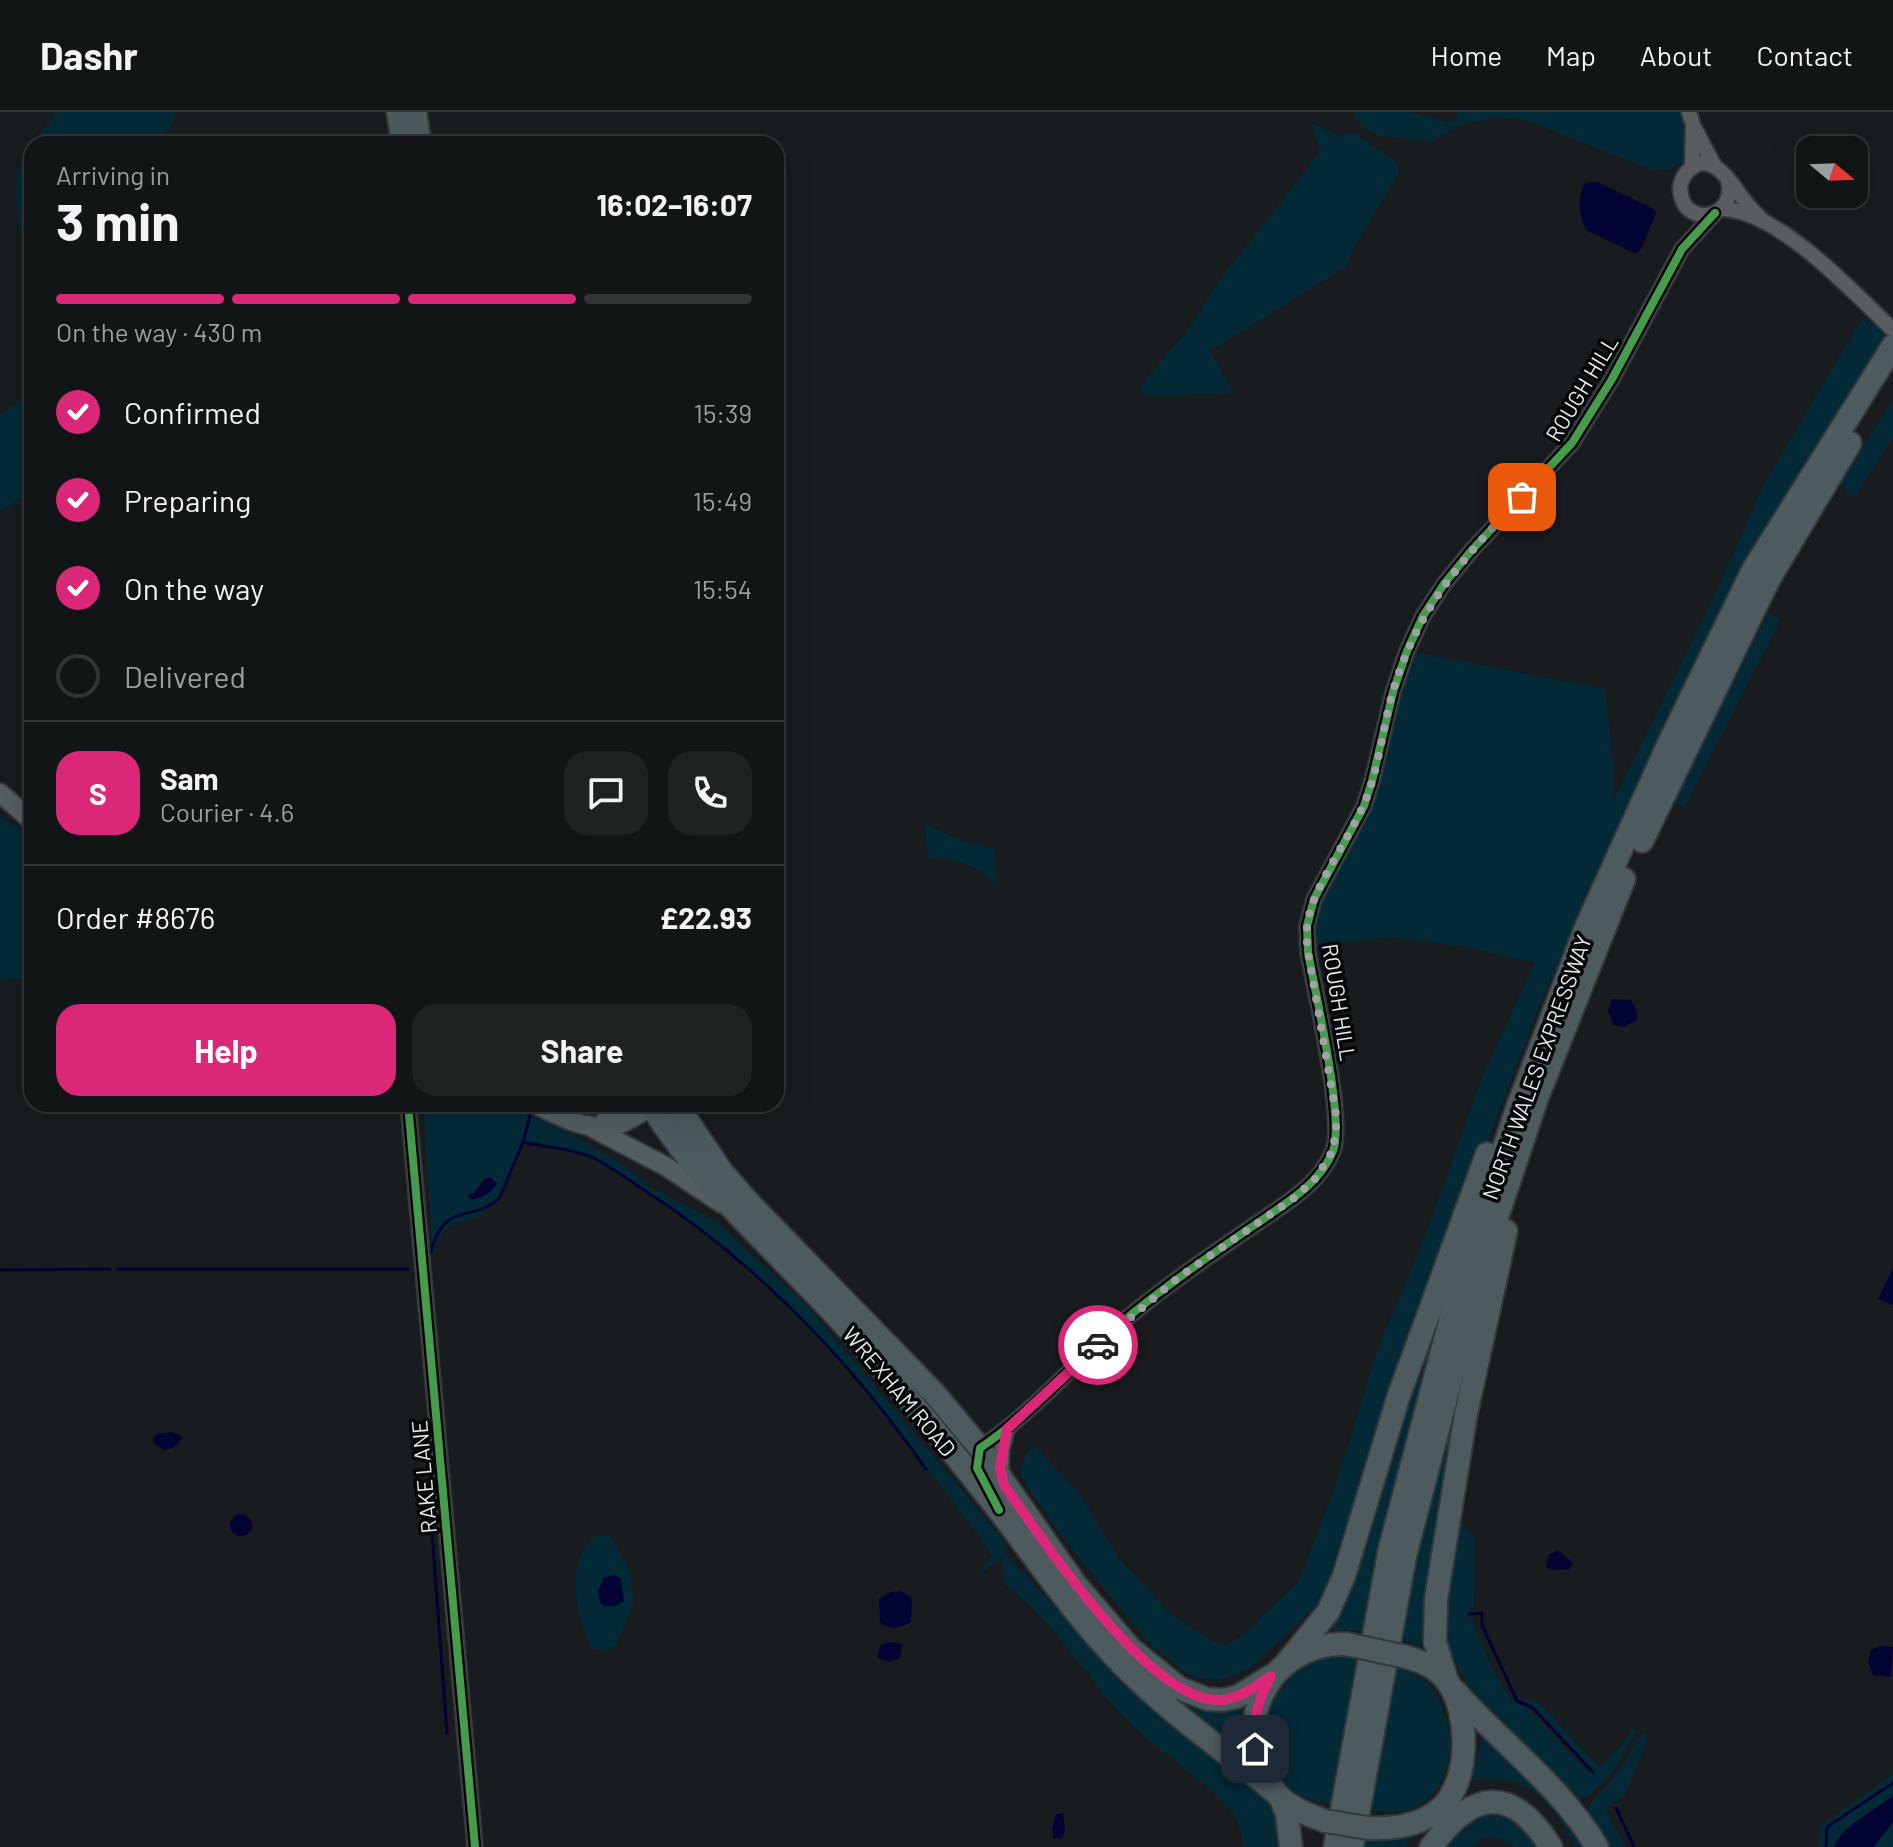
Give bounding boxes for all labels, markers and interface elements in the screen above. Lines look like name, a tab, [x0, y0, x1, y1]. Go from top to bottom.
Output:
text: Dashr	[40, 32, 138, 78]
text: Home	[1431, 38, 1502, 72]
text: Map	[1546, 38, 1596, 72]
text: About	[1640, 38, 1712, 72]
text: Contact	[1756, 38, 1853, 72]
north arrow	[1796, 136, 1868, 208]
map controls	[1796, 136, 1868, 208]
text: Arriving in	[56, 159, 170, 190]
text: 16:02–16:07	[597, 186, 752, 222]
text: 3 min	[56, 189, 180, 251]
text: On the way · 430 m	[56, 316, 262, 347]
street label: ROUGH HILL	[1539, 331, 1623, 445]
icon: check	[56, 390, 100, 434]
text: Confirmed	[124, 394, 261, 430]
text: 15:39	[694, 397, 752, 428]
pin	[1488, 463, 1556, 531]
icon: bag	[1500, 475, 1544, 519]
icon: check	[56, 478, 100, 522]
text: Preparing	[124, 482, 251, 518]
text: 15:49	[693, 485, 752, 516]
icon: check	[56, 566, 100, 610]
text: On the way	[124, 570, 264, 606]
text: 15:54	[693, 573, 752, 604]
text: Delivered	[124, 658, 246, 694]
button: chat	[564, 751, 648, 835]
button: phone	[668, 751, 752, 835]
text: Sam	[160, 760, 219, 796]
text: S	[89, 775, 107, 811]
text: Courier · 4.6	[160, 796, 294, 827]
text: Order #8676	[56, 899, 215, 935]
text: £22.93	[660, 899, 752, 935]
street label: NORTH WALES EXPRESSWAY	[1476, 931, 1596, 1203]
street label: ROUGH HILL	[1318, 941, 1362, 1063]
button: Help	[56, 1004, 396, 1096]
button: Share	[412, 1004, 752, 1096]
courier	[1058, 1305, 1138, 1385]
street label: WREXHAM ROAD	[838, 1321, 962, 1461]
icon: car	[1076, 1323, 1120, 1367]
street label: RAKE LANE	[405, 1419, 441, 1535]
pin	[1221, 1715, 1289, 1783]
icon: home	[1233, 1727, 1277, 1771]

